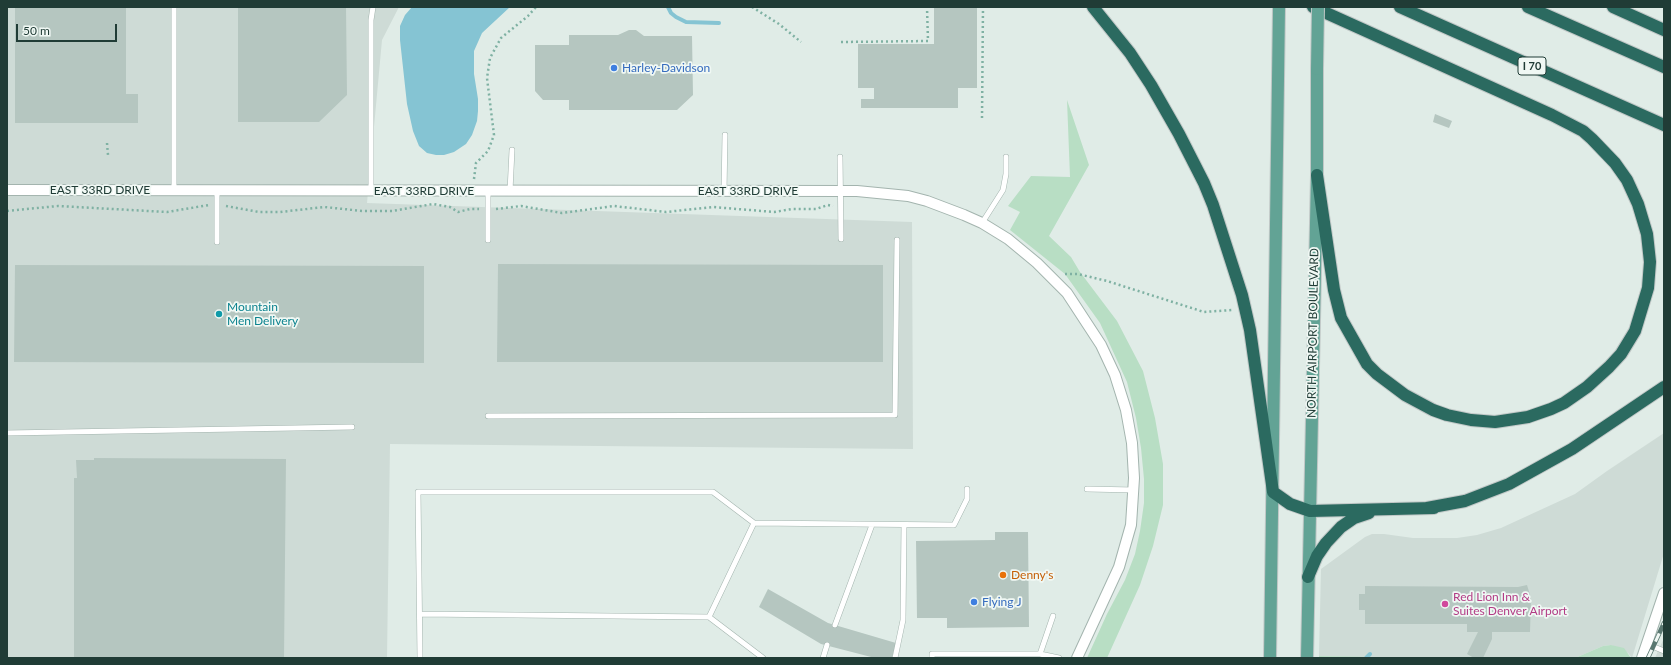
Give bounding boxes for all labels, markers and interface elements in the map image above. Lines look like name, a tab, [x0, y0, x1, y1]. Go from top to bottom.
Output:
scale bar	[18, 16, 119, 42]
text: 50 m	[23, 23, 50, 38]
road number: I 70	[1518, 57, 1546, 75]
place label: Harley-Davidson	[622, 61, 710, 75]
marker: Harley-Davidson	[609, 63, 619, 73]
street label: EAST 33RD DRIVE	[50, 183, 150, 197]
street label: EAST 33RD DRIVE	[374, 184, 474, 198]
street label: EAST 33RD DRIVE	[698, 184, 798, 198]
street label: NORTH AIRPORT BOULEVARD	[1304, 248, 1322, 418]
place label: Mountain Men Delivery	[227, 300, 298, 328]
marker: Mountain Men Delivery	[214, 309, 224, 319]
place label: Denny's	[1011, 568, 1053, 582]
marker: Denny's	[998, 570, 1008, 580]
place label: Red Lion Inn & Suites Denver Airport	[1453, 590, 1567, 618]
place label: Flying J	[982, 595, 1022, 609]
marker: Flying J	[969, 597, 979, 607]
marker: Red Lion Inn & Suites Denver Airport	[1440, 599, 1450, 609]

